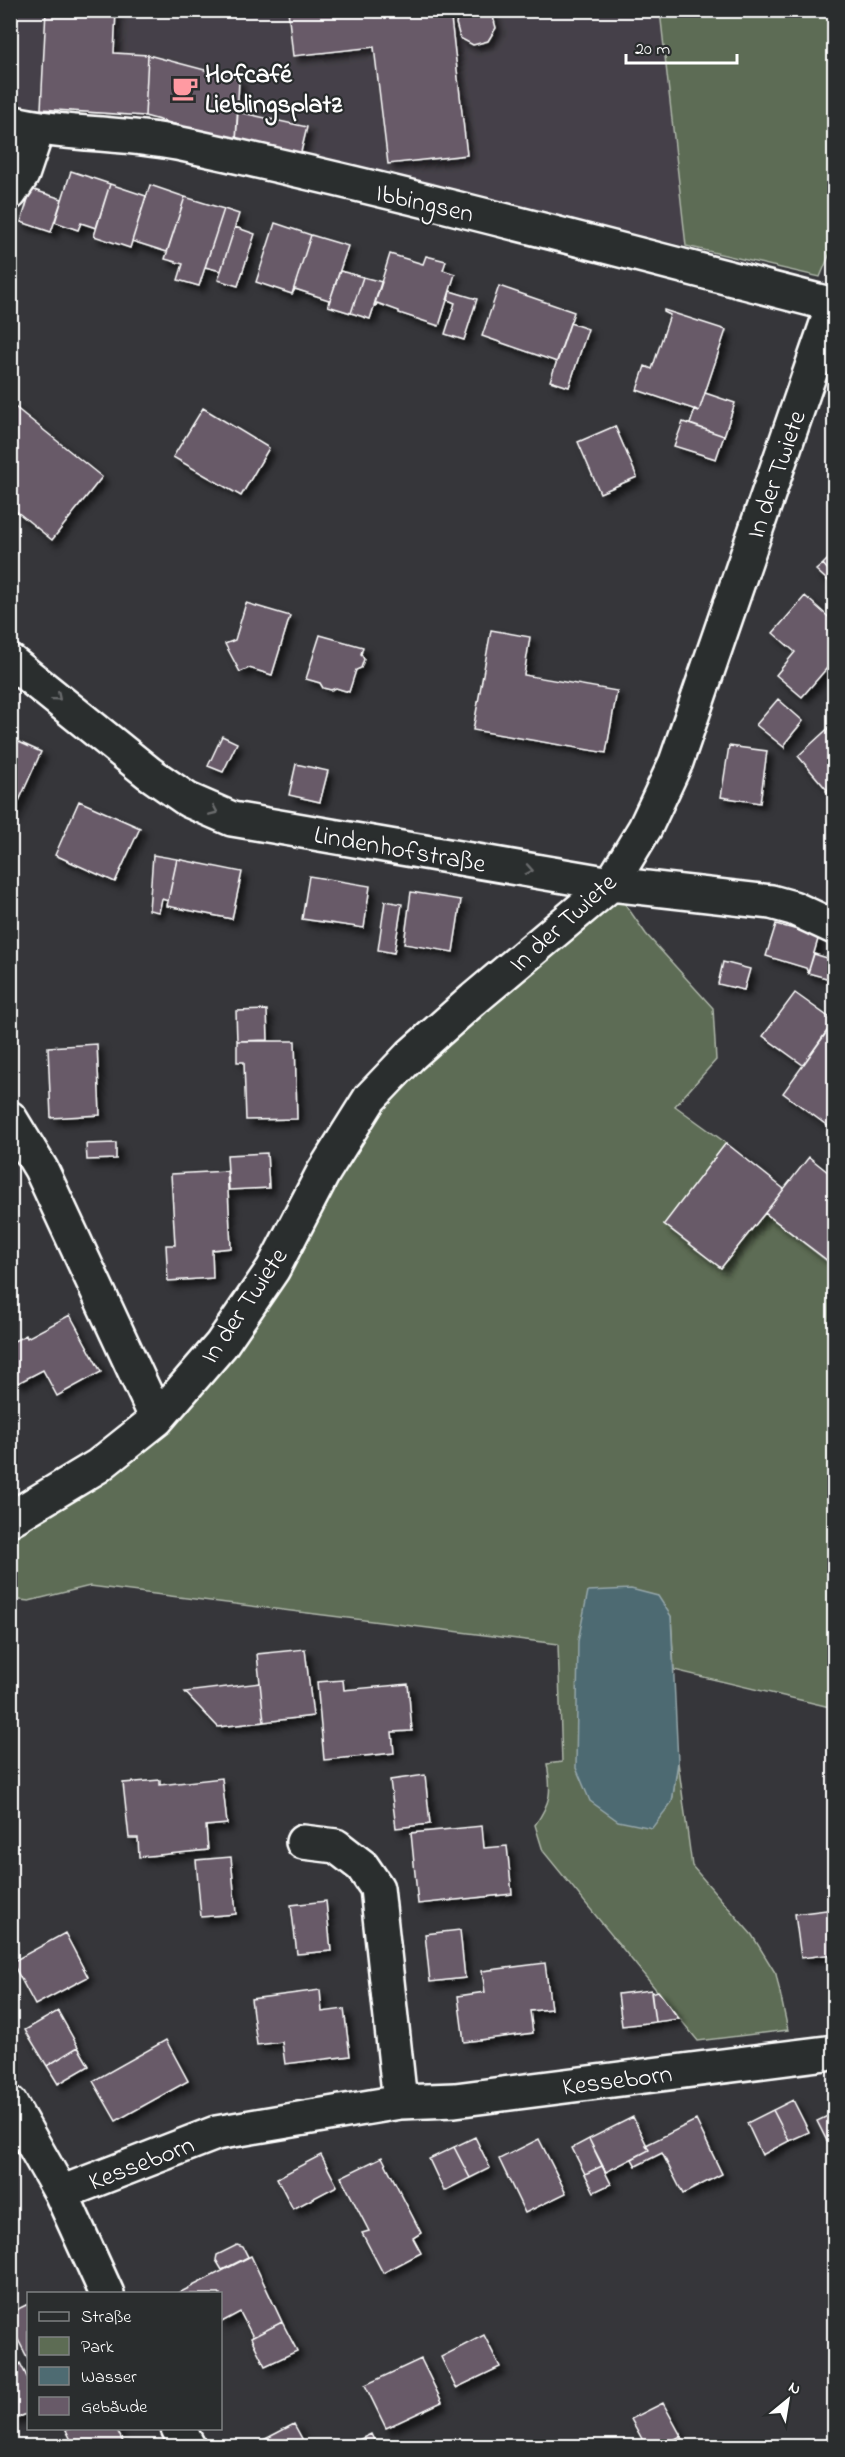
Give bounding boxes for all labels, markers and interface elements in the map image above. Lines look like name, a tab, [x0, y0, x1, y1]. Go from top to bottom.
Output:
scale bar	[626, 27, 737, 65]
text: 20 m	[635, 37, 670, 63]
place label: Hofcafé Lieblingsplatz	[205, 57, 343, 126]
cafe icon: Hofcafé Lieblingsplatz	[170, 73, 200, 103]
street label: Ibbingsen	[371, 175, 477, 235]
street label: In der Twiete	[738, 405, 818, 544]
one-way arrow	[50, 690, 61, 701]
one-way arrow	[207, 804, 218, 816]
street label: Lindenhofstraße	[311, 817, 489, 885]
one-way arrow	[523, 863, 533, 876]
street label: In der Twiete	[502, 865, 627, 983]
street label: In der Twiete	[192, 1240, 299, 1373]
street label: Kesseborn	[560, 2056, 675, 2108]
street label: Kesseborn	[84, 2127, 200, 2202]
legend	[27, 2292, 222, 2430]
text: Straße	[81, 2305, 132, 2331]
text: Park	[81, 2335, 114, 2361]
text: Wasser	[81, 2365, 137, 2391]
north arrow	[758, 2370, 818, 2430]
text: N	[784, 2376, 805, 2402]
text: Gebäude	[81, 2395, 148, 2421]

